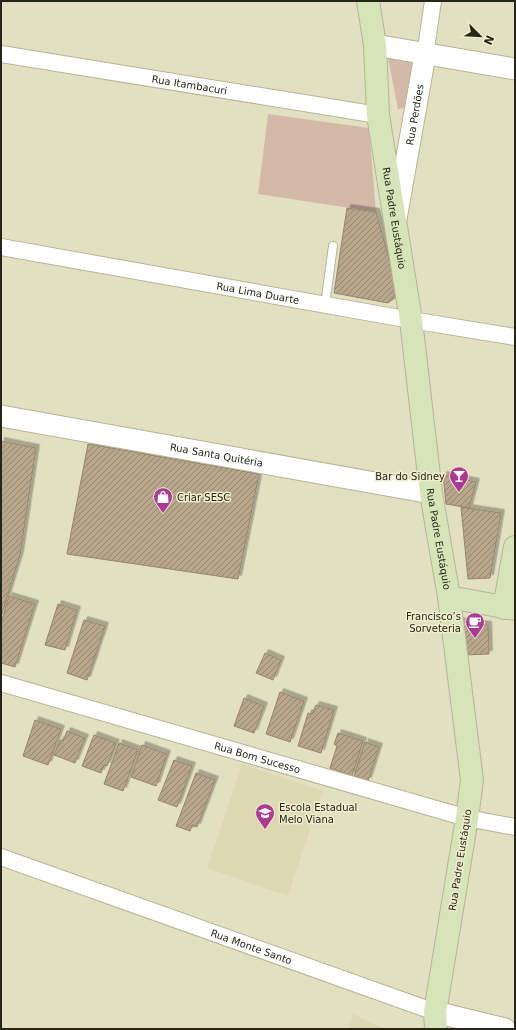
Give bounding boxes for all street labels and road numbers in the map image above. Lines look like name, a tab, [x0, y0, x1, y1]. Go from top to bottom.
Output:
street label: Rua Itambacuri	[151, 73, 228, 96]
street label: Rua Perdões	[404, 83, 425, 146]
street label: Rua Padre Eustáquio	[381, 166, 408, 270]
street label: Rua Lima Duarte	[216, 280, 300, 306]
street label: Rua Santa Quitéria	[169, 441, 264, 468]
street label: Rua Padre Eustáquio	[425, 487, 453, 591]
street label: Rua Bom Sucesso	[213, 740, 302, 775]
street label: Rua Padre Eustáquio	[447, 808, 473, 912]
street label: Rua Monte Santo	[209, 927, 294, 966]

